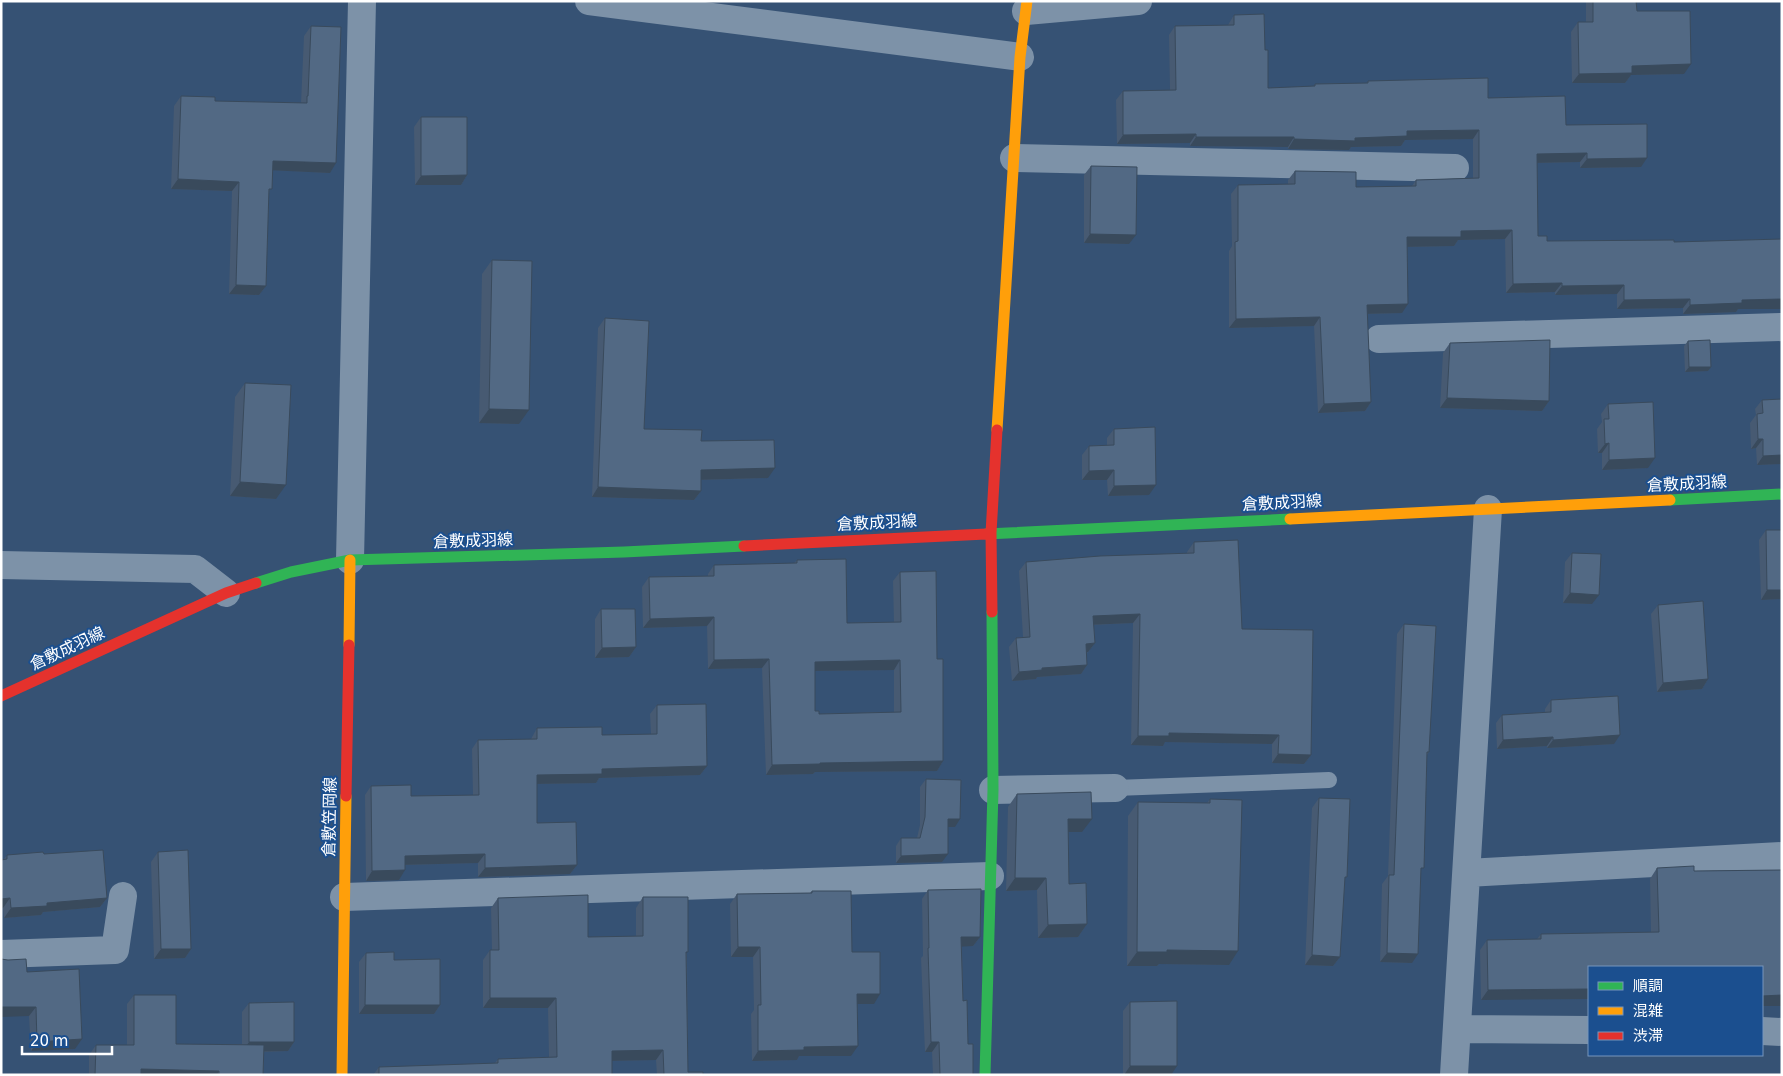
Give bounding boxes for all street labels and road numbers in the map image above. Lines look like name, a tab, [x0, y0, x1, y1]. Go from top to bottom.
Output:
street label: 倉敷成羽線	[1647, 472, 1727, 495]
street label: 倉敷成羽線	[1242, 491, 1322, 514]
street label: 倉敷成羽線	[837, 511, 917, 534]
street label: 倉敷成羽線	[433, 530, 513, 551]
street label: 倉敷成羽線	[27, 623, 107, 674]
street label: 倉敷笠岡線	[319, 777, 340, 857]

